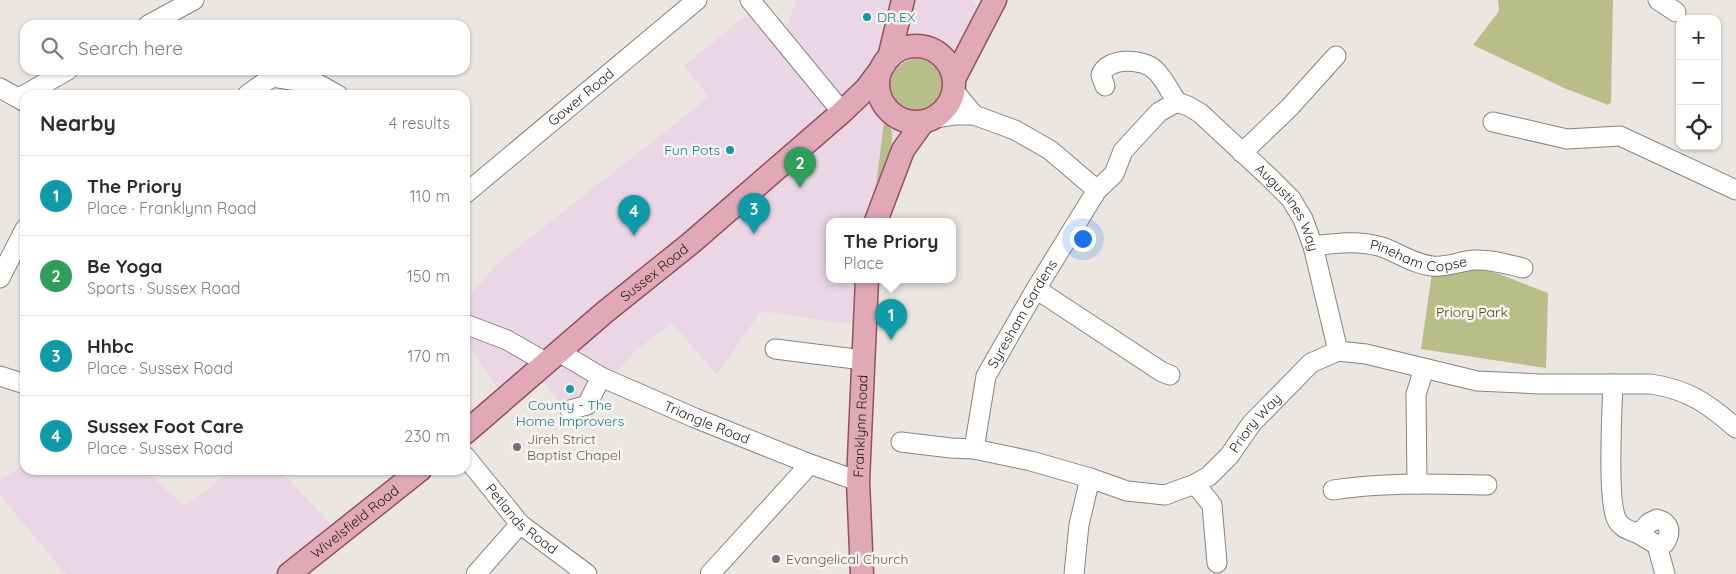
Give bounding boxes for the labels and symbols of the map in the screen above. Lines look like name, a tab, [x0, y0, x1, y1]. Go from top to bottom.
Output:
place label: DR.EX	[877, 8, 916, 26]
marker: DR.EX	[861, 11, 873, 23]
street label: Gower Road	[544, 64, 618, 130]
place label: Fun Pots	[664, 141, 720, 159]
marker: Fun Pots	[724, 144, 736, 156]
pin: 2	[784, 147, 816, 188]
street label: Augustines Way	[1251, 160, 1323, 253]
pin: 3	[738, 193, 770, 234]
pin: 4	[618, 195, 650, 236]
your location	[1070, 226, 1096, 252]
street label: Pineham Copse	[1368, 235, 1469, 276]
street label: Sussex Road	[616, 240, 692, 305]
street label: Syresham Gardens	[983, 256, 1061, 371]
pin: 1	[875, 299, 907, 340]
park label: Priory Park	[1436, 303, 1508, 321]
street label: Franklynn Road	[849, 374, 872, 478]
marker: County - The Home Improvers	[564, 383, 576, 395]
street label: Priory Way	[1225, 390, 1285, 456]
place label: County - The Home Improvers	[516, 396, 624, 430]
street label: Triangle Road	[661, 397, 752, 448]
place label: Jireh Strict Baptist Chapel	[527, 430, 621, 464]
marker: Jireh Strict Baptist Chapel	[511, 441, 523, 453]
street label: Petlands Road	[482, 480, 561, 558]
street label: Wivelsfield Road	[307, 481, 403, 562]
place label: Evangelical Church	[786, 550, 908, 568]
marker: Evangelical Church	[770, 553, 782, 565]

